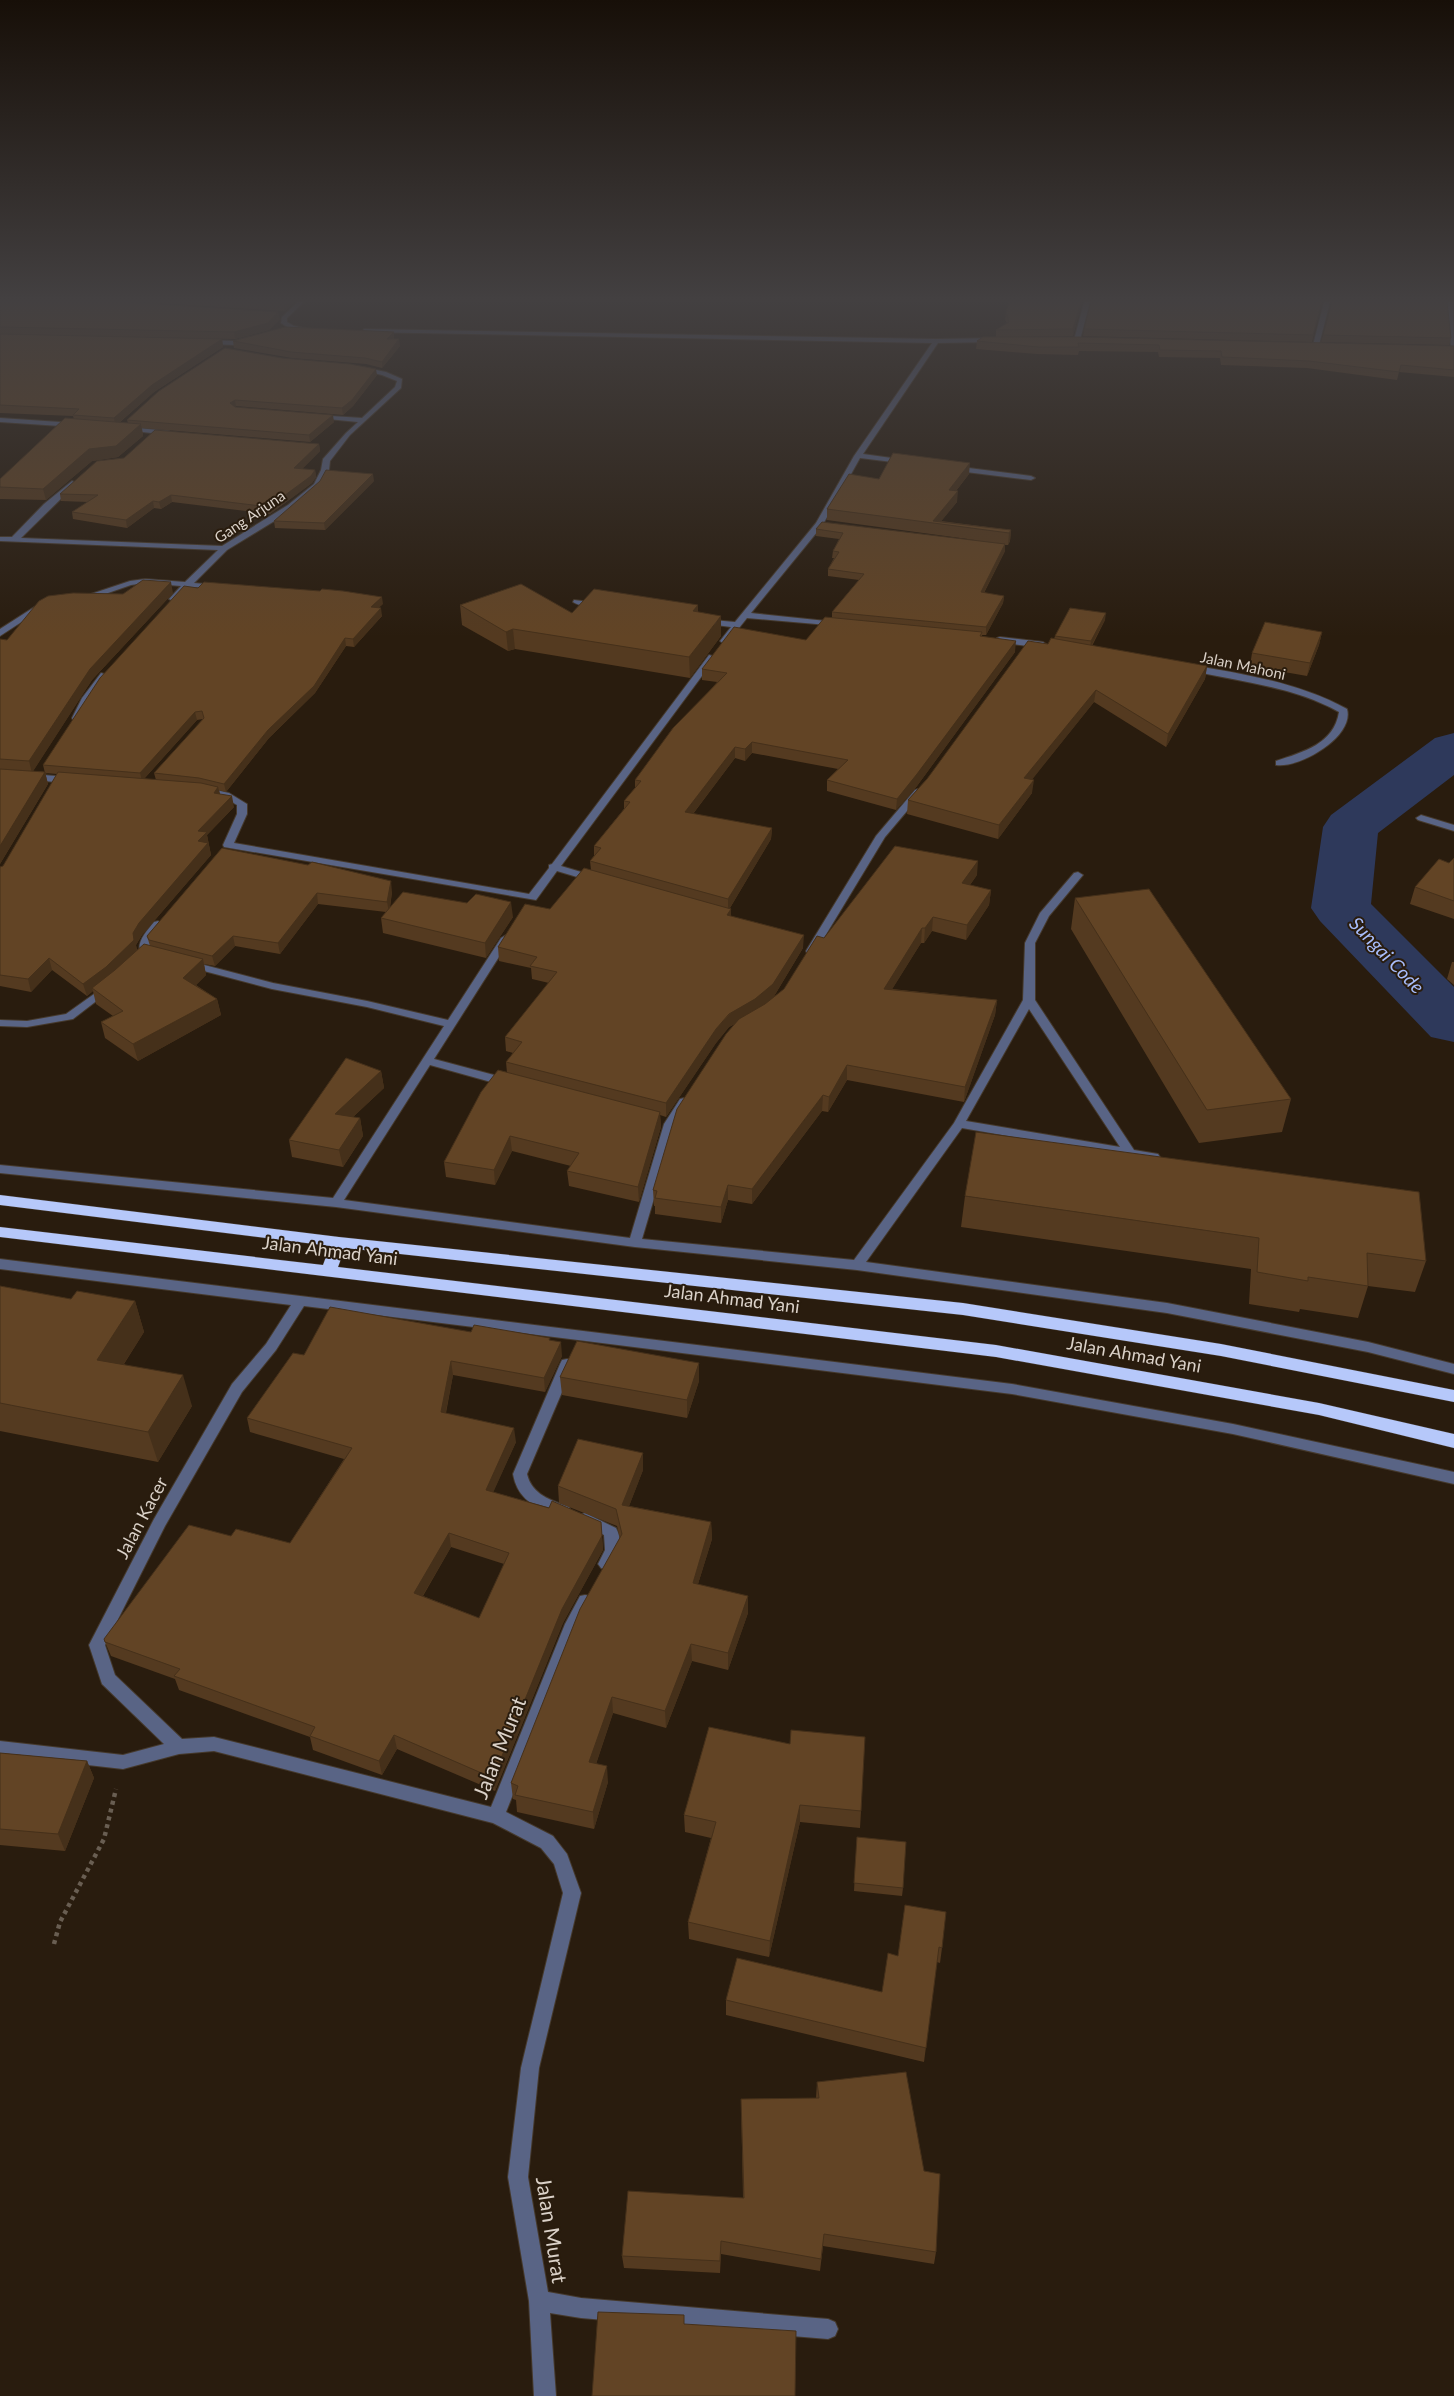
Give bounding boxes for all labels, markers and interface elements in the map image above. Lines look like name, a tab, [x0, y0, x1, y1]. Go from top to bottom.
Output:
street label: Gang Arjuna	[211, 486, 288, 546]
street label: Jalan Mahoni	[1199, 647, 1287, 683]
water label: Sungai Code	[1345, 912, 1430, 998]
street label: Jalan Ahmad Yani	[261, 1231, 399, 1269]
street label: Jalan Ahmad Yani	[663, 1279, 801, 1317]
street label: Jalan Ahmad Yani	[1065, 1331, 1203, 1377]
street label: Jalan Kacer	[110, 1473, 172, 1562]
street label: Jalan Murat	[467, 1692, 531, 1802]
street label: Jalan Murat	[532, 2175, 573, 2285]

